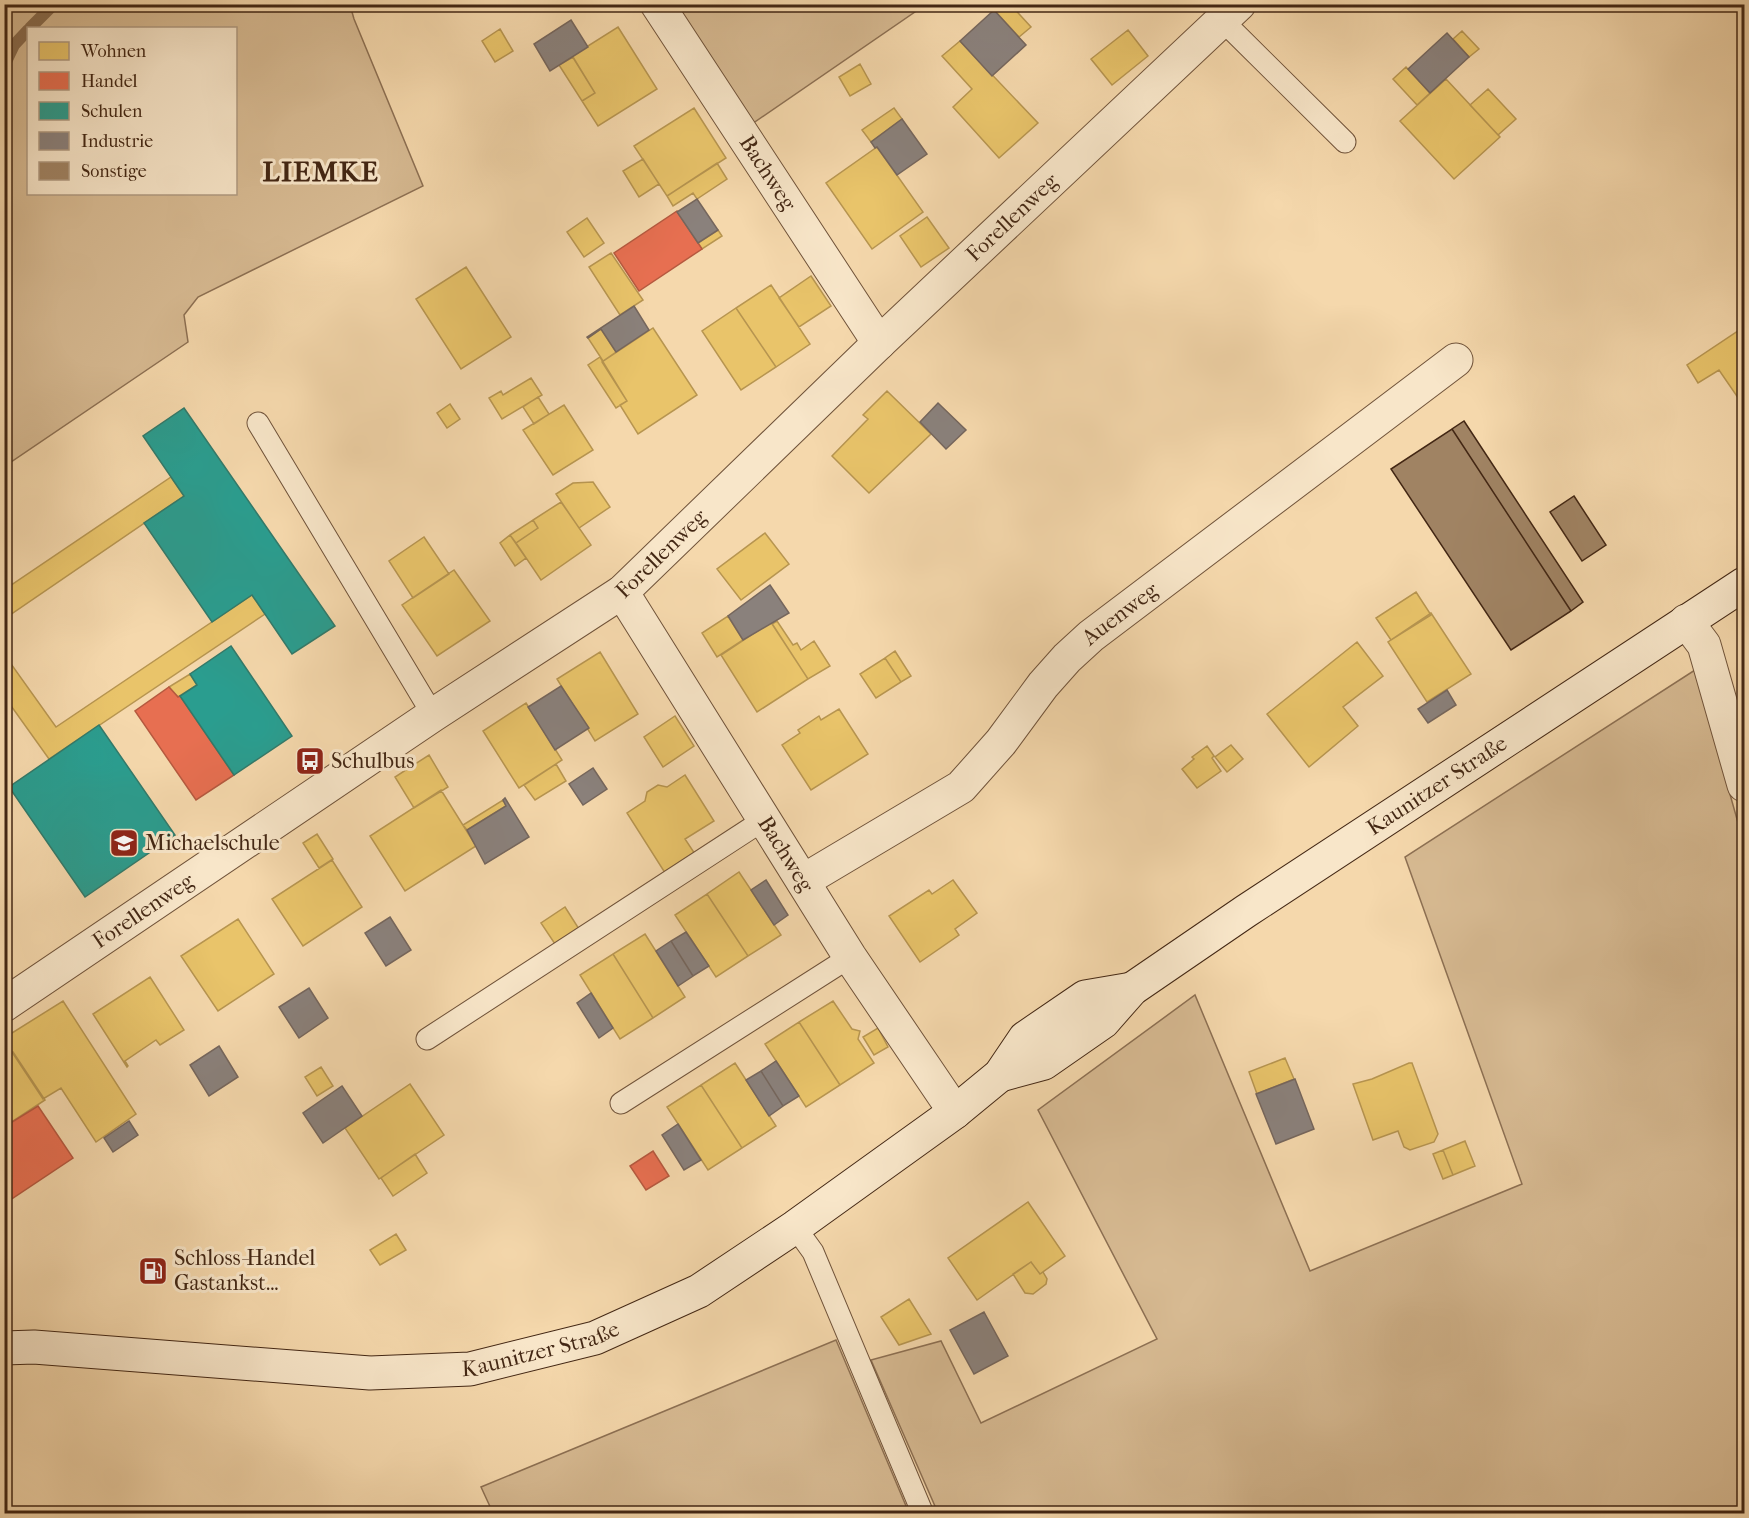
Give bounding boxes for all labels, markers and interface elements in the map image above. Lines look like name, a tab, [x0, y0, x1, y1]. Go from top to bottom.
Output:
legend	[27, 27, 237, 195]
text: Wohnen	[80, 41, 147, 62]
text: Handel	[81, 71, 138, 92]
text: Schulen	[81, 101, 143, 122]
street label: Bachweg	[734, 130, 802, 216]
text: Industrie	[81, 131, 153, 152]
district label: LIEMKE	[263, 155, 379, 188]
text: Sonstige	[81, 161, 147, 182]
street label: Forellenweg	[961, 168, 1064, 267]
street label: Forellenweg	[610, 504, 712, 604]
street label: Auenweg	[1076, 577, 1163, 651]
street label: Kaunitzer Straße	[1362, 730, 1512, 841]
bus stop icon: Schulbus	[294, 745, 326, 777]
place label: Schulbus	[331, 748, 414, 774]
street label: Bachweg	[752, 811, 819, 897]
school or university icon: Michaelschule	[108, 827, 140, 859]
place label: Michaelschule	[145, 830, 280, 856]
street label: Forellenweg	[88, 867, 199, 954]
place label: Schloss-Handel Gastankst...	[174, 1245, 315, 1296]
fuel station icon: Schloss-Handel Gastankst...	[137, 1255, 169, 1287]
street label: Kaunitzer Straße	[461, 1316, 623, 1382]

